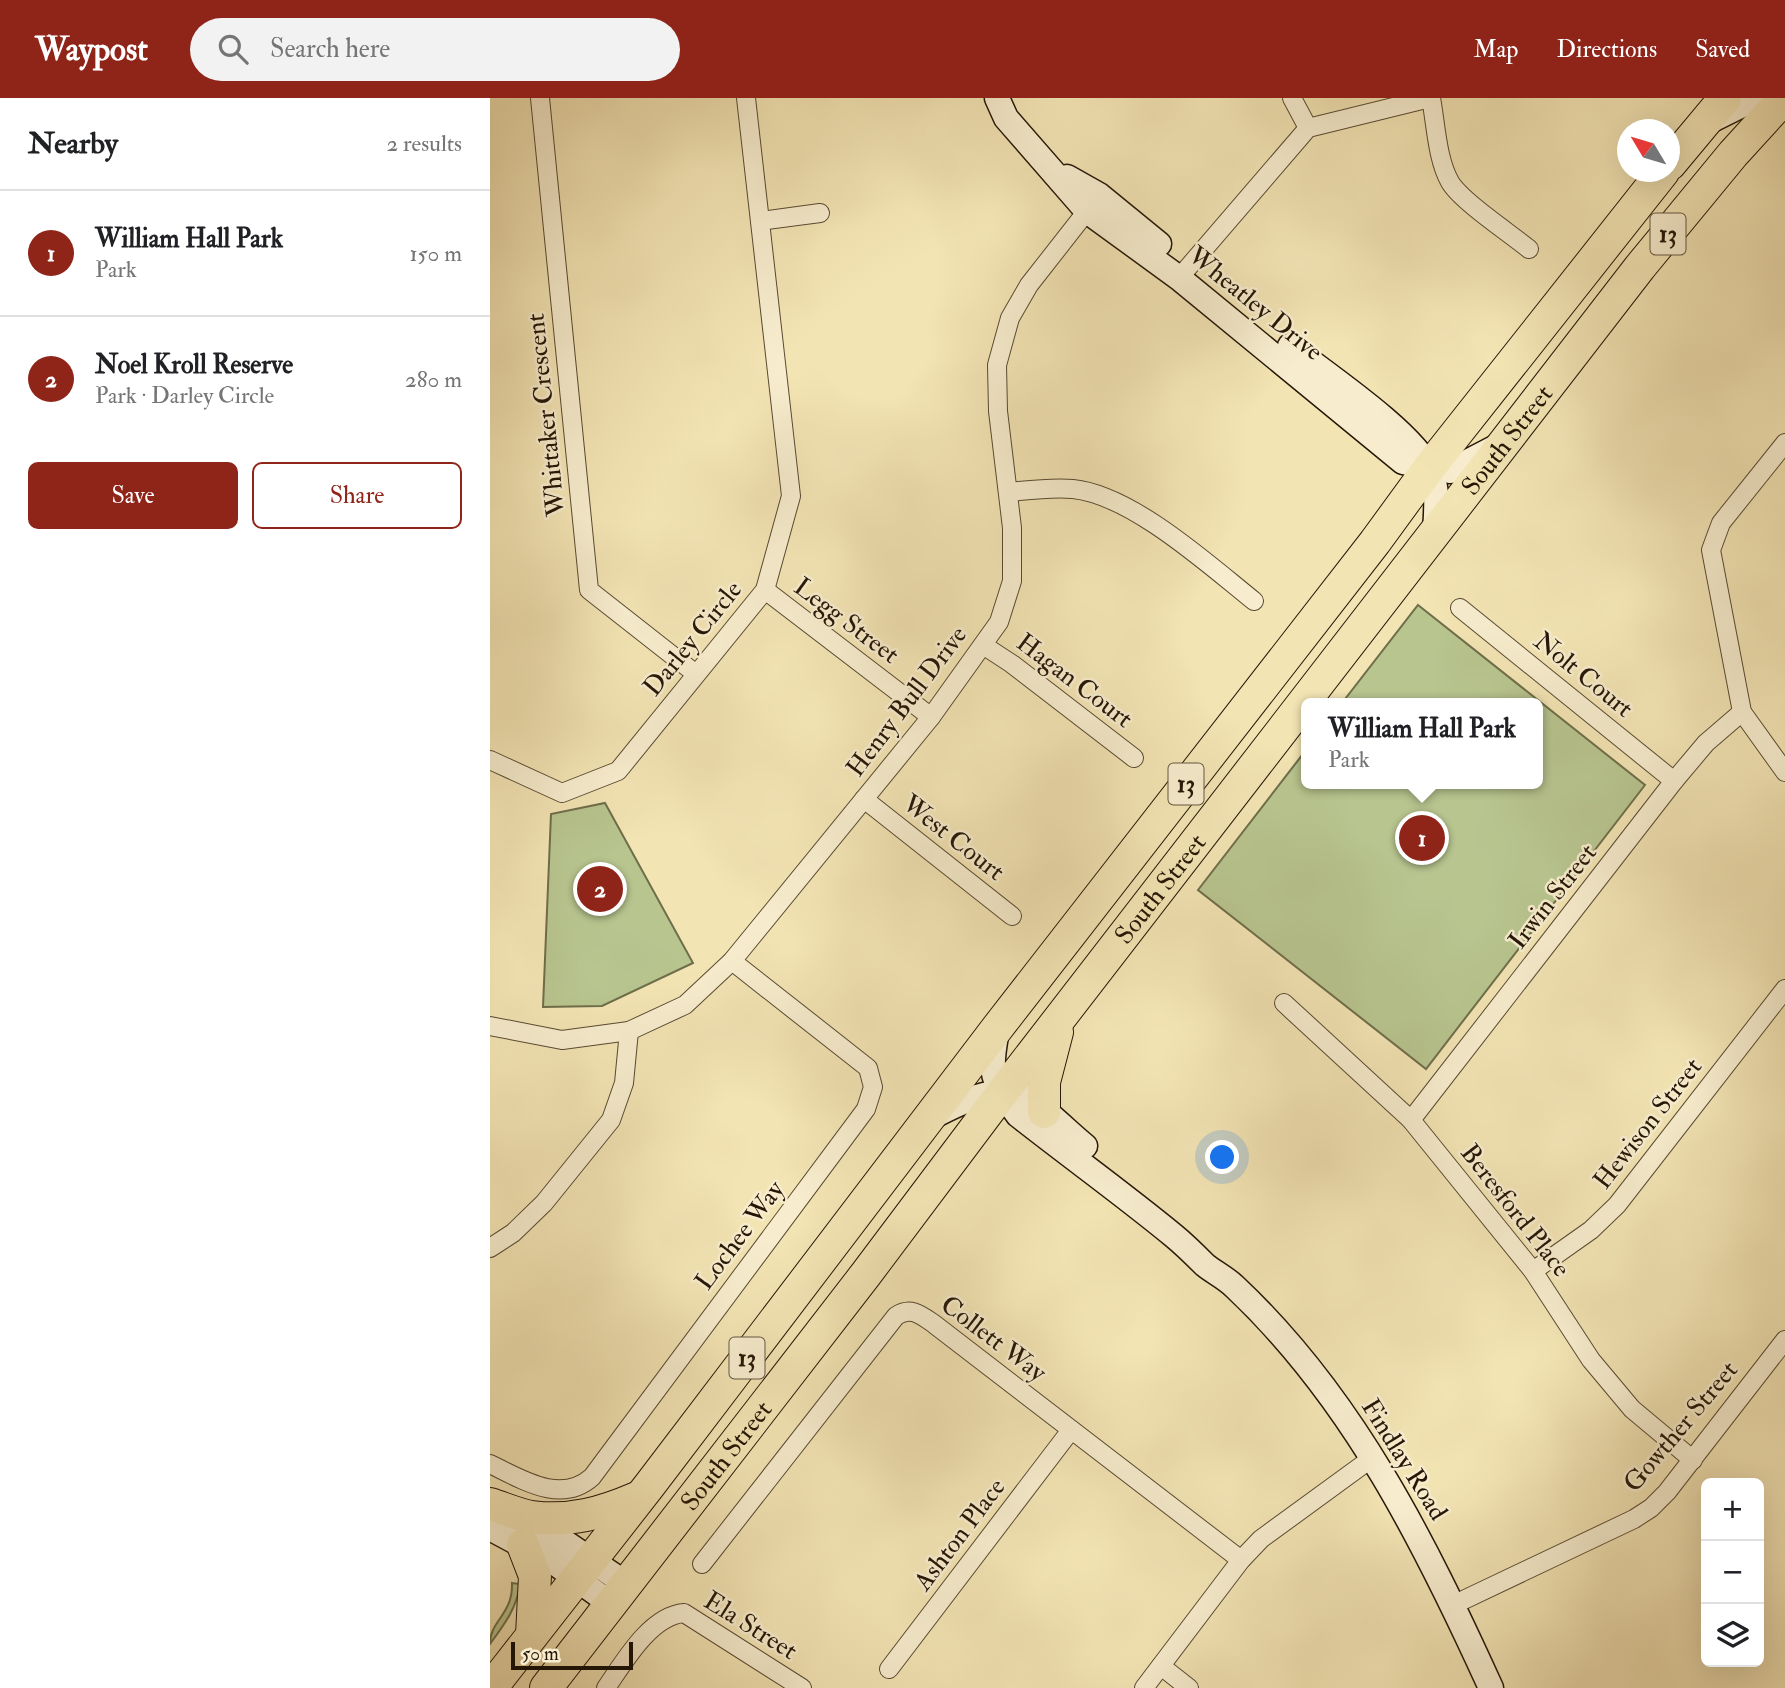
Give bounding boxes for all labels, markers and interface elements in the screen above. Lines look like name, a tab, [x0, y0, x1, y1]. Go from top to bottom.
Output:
search box	[190, 18, 680, 81]
text: Waypost	[35, 29, 148, 70]
icon: search	[214, 30, 252, 68]
text: Search here	[270, 33, 390, 65]
text: Map	[1473, 34, 1518, 65]
text: Directions	[1556, 34, 1657, 65]
text: Saved	[1695, 34, 1750, 65]
north arrow	[1617, 119, 1680, 182]
text: Nearby	[28, 125, 118, 162]
text: 2 results	[387, 129, 462, 158]
road number: 13	[1650, 214, 1686, 254]
text: William Hall Park	[95, 223, 283, 255]
text: 1	[47, 239, 55, 268]
text: 150 m	[409, 239, 462, 268]
street label: Wheatley Drive	[1181, 239, 1329, 368]
text: Park	[95, 255, 137, 284]
street label: Whittaker Crescent	[519, 312, 573, 519]
text: Noel Kroll Reserve	[95, 349, 293, 381]
text: 2	[45, 365, 57, 394]
text: 280 m	[405, 365, 462, 394]
street label: South Street	[1455, 379, 1560, 502]
text: Park · Darley Circle	[95, 381, 274, 410]
button: Save	[28, 462, 238, 529]
button: Share	[252, 462, 462, 529]
street label: Legg Street	[787, 571, 905, 671]
street label: Darley Circle	[637, 574, 749, 703]
street label: Henry Bull Drive	[840, 620, 974, 783]
street label: Nolt Court	[1527, 625, 1640, 725]
street label: Hagan Court	[1010, 627, 1139, 735]
popup	[1301, 698, 1543, 789]
text: William Hall Park	[1328, 713, 1516, 745]
text: Park	[1328, 745, 1370, 774]
road number: 13	[1168, 764, 1204, 804]
street label: West Court	[895, 787, 1011, 888]
pin: 1	[1399, 812, 1445, 864]
street label: South Street	[1108, 828, 1213, 951]
street label: Irwin Street	[1502, 838, 1604, 956]
pin: 2	[577, 863, 623, 915]
street label: Hewison Street	[1587, 1052, 1709, 1196]
street label: Beresford Place	[1453, 1138, 1577, 1284]
your location	[1205, 1140, 1239, 1174]
street label: Lochee Way	[688, 1174, 792, 1297]
street label: Collett Way	[934, 1289, 1053, 1389]
road number: 13	[730, 1338, 764, 1378]
street label: Gowther Street	[1617, 1355, 1745, 1499]
street label: Findlay Road	[1354, 1393, 1454, 1526]
street label: South Street	[674, 1395, 779, 1517]
street label: Ashton Place	[907, 1472, 1013, 1598]
map controls	[1701, 1478, 1764, 1667]
button: +	[1701, 1478, 1764, 1541]
button: −	[1701, 1541, 1764, 1604]
street label: Ela Street	[698, 1585, 803, 1667]
button: layers	[1701, 1604, 1764, 1667]
scale bar	[511, 1639, 634, 1671]
text: 50 m	[522, 1642, 559, 1666]

